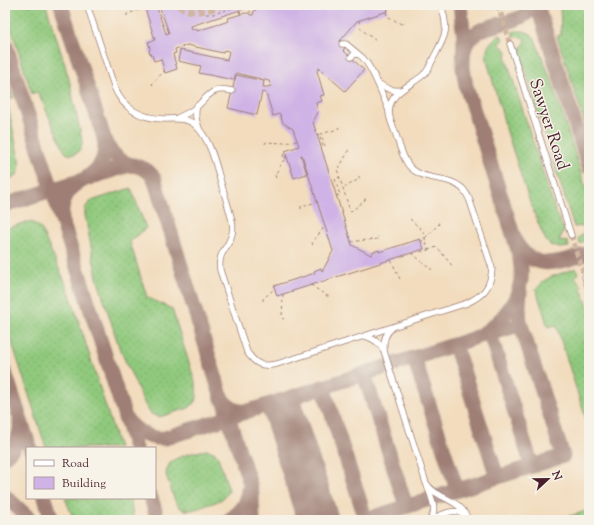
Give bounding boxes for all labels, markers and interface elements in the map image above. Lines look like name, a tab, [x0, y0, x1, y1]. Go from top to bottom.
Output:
street label: Sawyer Road	[522, 76, 574, 174]
legend	[26, 447, 156, 499]
text: Road	[62, 455, 89, 473]
north arrow	[528, 459, 568, 499]
text: N	[547, 468, 565, 483]
text: Building	[62, 475, 106, 493]

